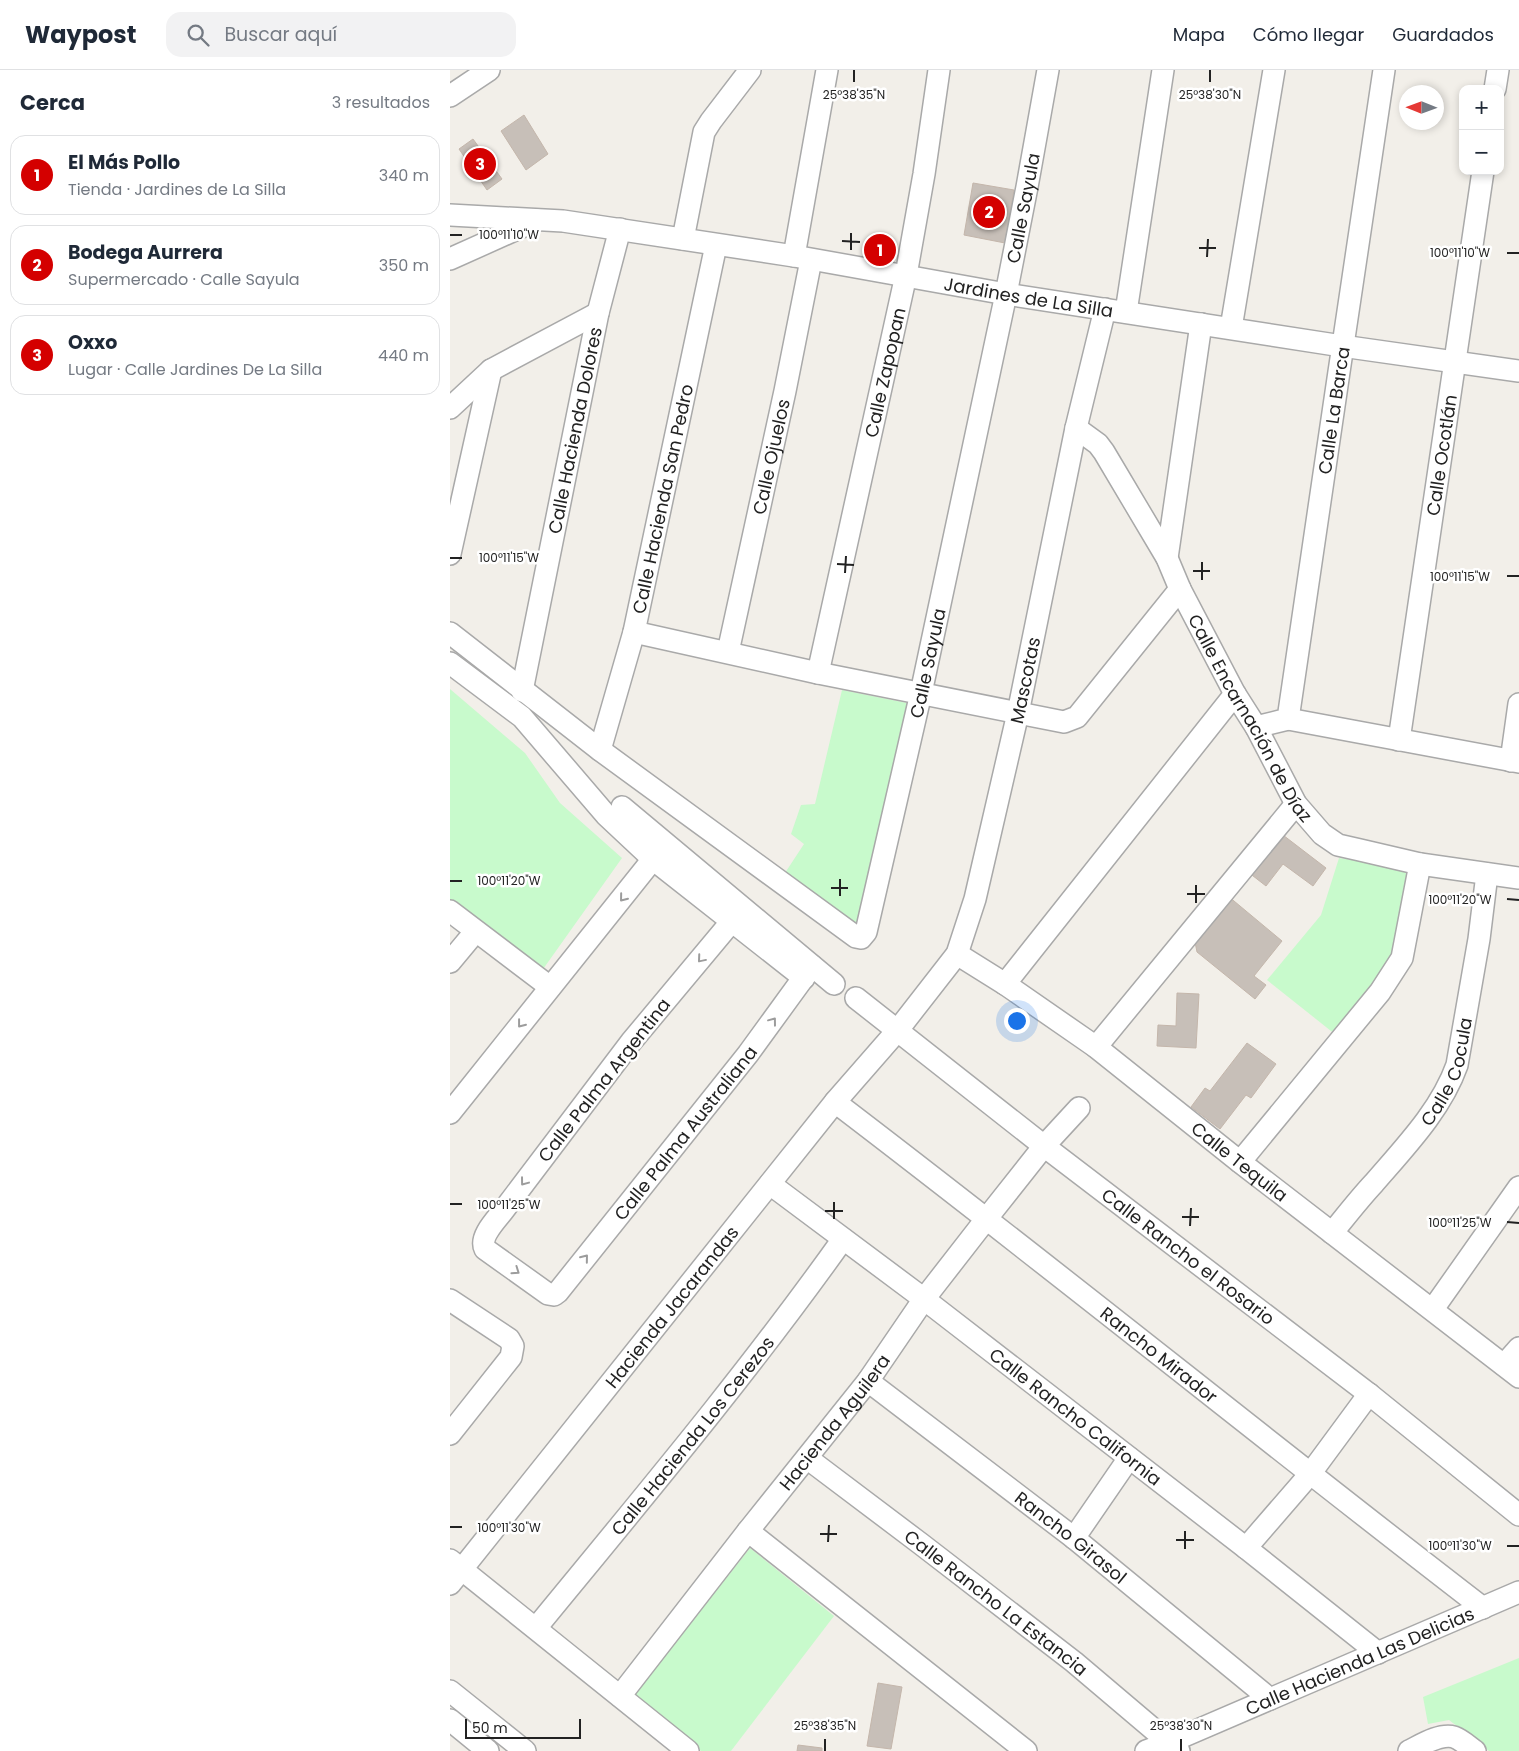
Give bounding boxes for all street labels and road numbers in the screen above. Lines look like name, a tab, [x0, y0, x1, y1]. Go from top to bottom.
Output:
street label: Calle Sayula	[1000, 151, 1045, 265]
street label: Jardines de La Silla	[942, 271, 1115, 323]
street label: Calle Zapopan	[858, 305, 911, 440]
street label: Calle Hacienda Dolores	[541, 325, 607, 536]
street label: Calle La Barca	[1311, 345, 1355, 476]
street label: Calle Hacienda San Pedro	[626, 382, 699, 616]
street label: Calle Ocotlán	[1420, 393, 1462, 517]
street label: Calle Ojuelos	[746, 396, 795, 517]
street label: Calle Sayula	[903, 606, 951, 721]
street label: Calle Encarnación de Díaz	[1183, 610, 1318, 827]
street label: Mascotas	[1003, 635, 1046, 726]
street label: Calle Palma Argentina	[532, 993, 676, 1167]
street label: Calle Cocula	[1414, 1015, 1478, 1131]
street label: Calle Palma Australiana	[608, 1040, 763, 1225]
street label: Calle Tequila	[1186, 1115, 1293, 1207]
street label: Calle Rancho el Rosario	[1097, 1182, 1280, 1330]
street label: Hacienda Jacarandas	[599, 1220, 744, 1393]
street label: Rancho Mirador	[1095, 1301, 1223, 1409]
street label: Calle Hacienda Los Cerezos	[605, 1331, 780, 1540]
street label: Calle Rancho California	[984, 1342, 1167, 1491]
street label: Hacienda Aguilera	[773, 1349, 895, 1495]
street label: Rancho Girasol	[1010, 1485, 1132, 1589]
street label: Calle Rancho La Estancia	[899, 1523, 1093, 1681]
street label: Calle Hacienda Las Delicias	[1241, 1600, 1478, 1721]

